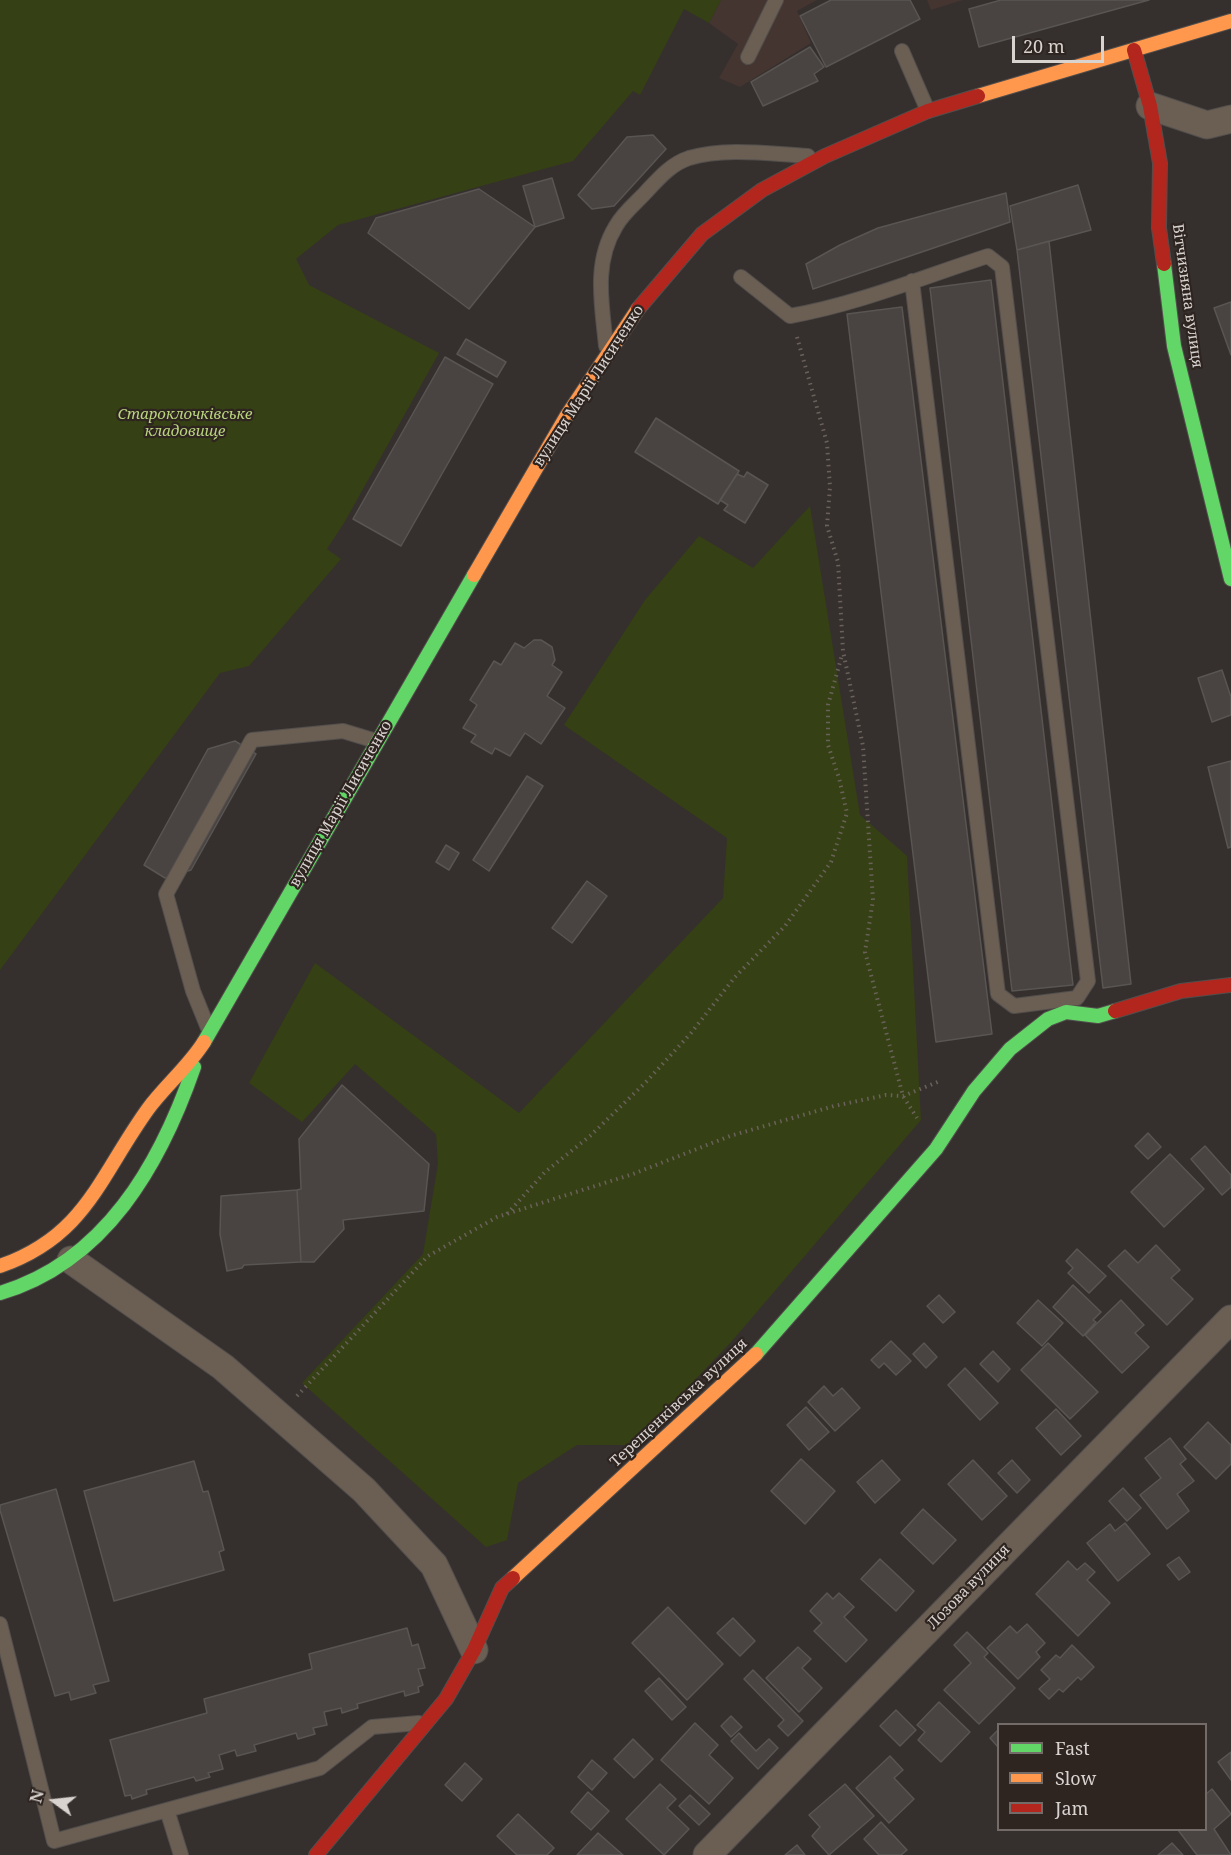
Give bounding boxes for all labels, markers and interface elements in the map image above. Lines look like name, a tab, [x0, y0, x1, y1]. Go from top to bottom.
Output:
scale bar	[1015, 24, 1106, 62]
text: 20 m	[1023, 34, 1065, 58]
street label: Вітчизняна вулиця	[1168, 223, 1206, 369]
street label: вулиця Марії Лисиченко	[530, 302, 648, 470]
park label: Староклочківське кладовище	[118, 406, 252, 441]
street label: вулиця Марії Лисиченко	[286, 718, 396, 890]
street label: Терещенківська вулиця	[607, 1335, 751, 1471]
street label: Лозова вулиця	[924, 1541, 1014, 1633]
legend	[997, 1723, 1207, 1831]
text: Fast	[1055, 1736, 1090, 1760]
text: Slow	[1055, 1766, 1096, 1790]
north arrow	[24, 1771, 84, 1831]
text: N	[24, 1787, 49, 1805]
text: Jam	[1055, 1796, 1089, 1820]

